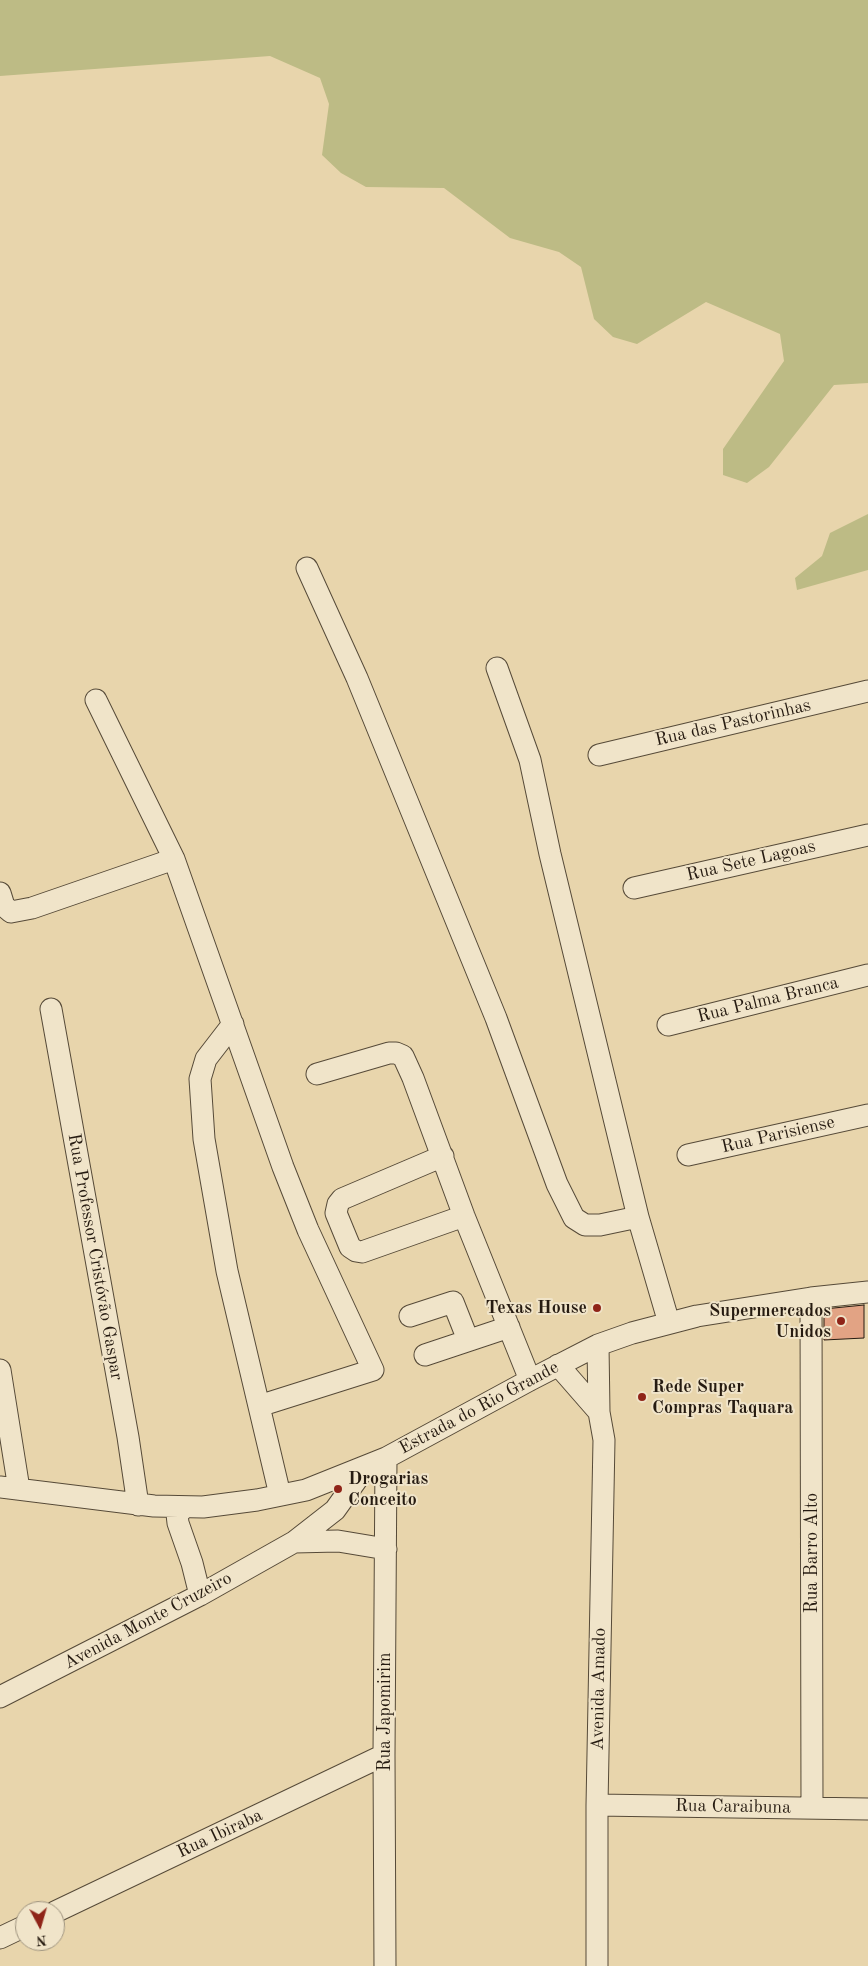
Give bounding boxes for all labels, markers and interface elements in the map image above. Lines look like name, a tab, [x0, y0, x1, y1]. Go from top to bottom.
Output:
street label: Rua das Pastorinhas	[653, 695, 813, 751]
street label: Rua Sete Lagoas	[684, 836, 818, 886]
street label: Rua Palma Branca	[695, 972, 841, 1028]
street label: Rua Parisiense	[719, 1111, 837, 1159]
street label: Rua Professor Cristóvão Gaspar	[63, 1132, 127, 1382]
place label: Texas House	[485, 1297, 587, 1319]
place label: Supermercados Unidos	[709, 1300, 831, 1342]
marker: Texas House	[591, 1302, 603, 1314]
marker: Supermercados Unidos	[835, 1315, 847, 1327]
street label: Estrada do Rio Grande	[395, 1357, 563, 1459]
place label: Rede Super Compras Taquara	[652, 1376, 793, 1418]
marker: Rede Super Compras Taquara	[636, 1391, 648, 1403]
place label: Drogarias Conceito	[348, 1468, 428, 1510]
marker: Drogarias Conceito	[332, 1483, 344, 1495]
street label: Rua Barro Alto	[801, 1493, 823, 1613]
street label: Avenida Monte Cruzeiro	[60, 1568, 236, 1674]
street label: Avenida Amado	[587, 1627, 611, 1751]
street label: Rua Japomirim	[374, 1653, 396, 1771]
street label: Rua Caraibuna	[675, 1795, 791, 1819]
street label: Rua Ibiraba	[174, 1805, 266, 1863]
north arrow	[15, 1901, 65, 1951]
text: N	[35, 1932, 48, 1947]

